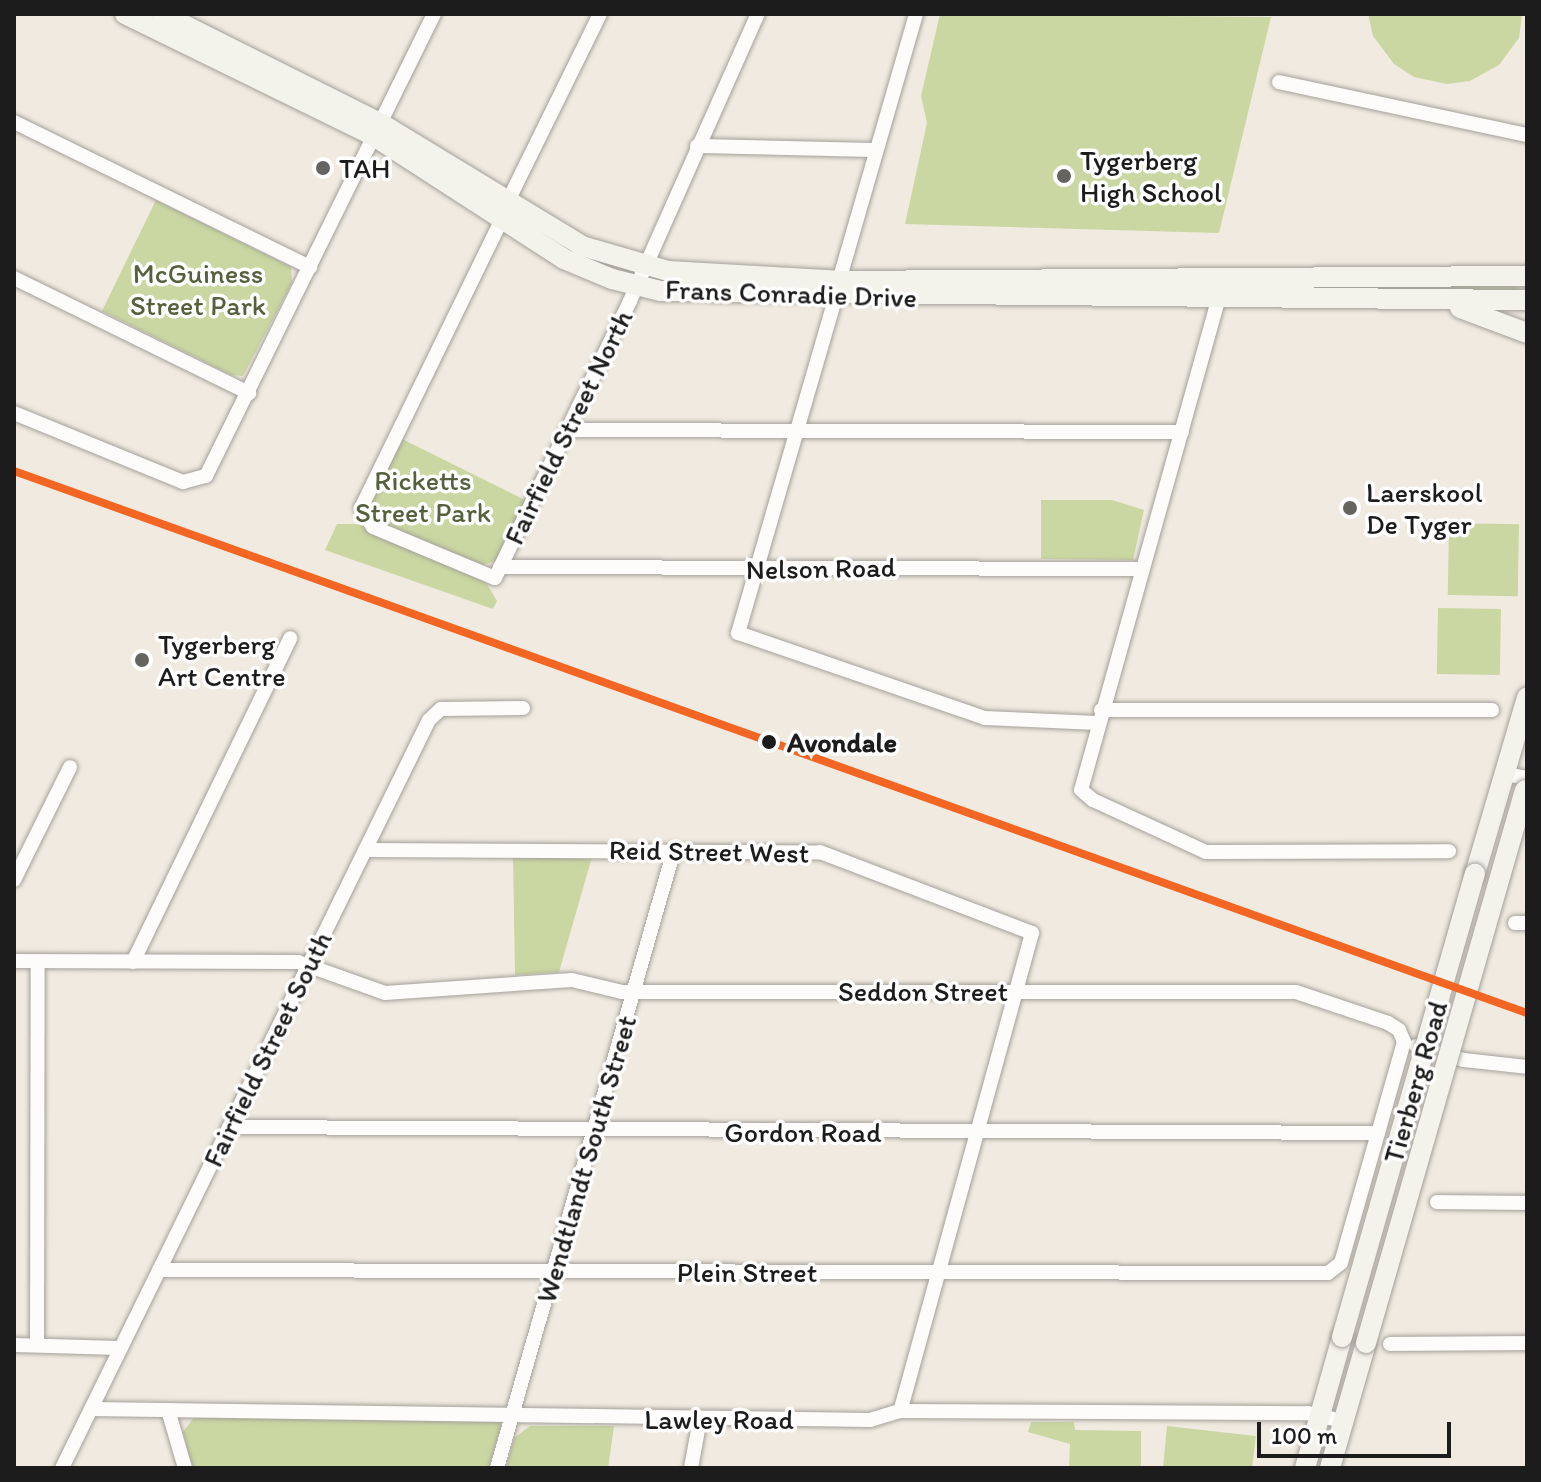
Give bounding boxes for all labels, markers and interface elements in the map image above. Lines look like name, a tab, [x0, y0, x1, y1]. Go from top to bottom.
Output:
place label: Tygerberg High School	[1080, 143, 1221, 209]
place label: TAH	[339, 151, 390, 185]
marker: TAH	[314, 159, 332, 177]
marker: Tygerberg High School	[1055, 167, 1073, 185]
park label: McGuiness Street Park	[130, 256, 266, 322]
street label: Frans Conradie Drive	[665, 272, 917, 314]
street label: Fairfield Street North	[497, 304, 639, 550]
park label: Ricketts Street Park	[355, 463, 491, 529]
place label: Laerskool De Tyger	[1366, 475, 1483, 541]
marker: Laerskool De Tyger	[1341, 499, 1359, 517]
street label: Nelson Road	[746, 550, 896, 586]
place label: Tygerberg Art Centre	[158, 627, 286, 693]
marker: Tygerberg Art Centre	[133, 651, 151, 669]
place label: Avondale	[787, 725, 897, 759]
marker: Avondale	[758, 731, 780, 753]
street label: Reid Street West	[609, 832, 809, 870]
street label: Fairfield Street South	[195, 926, 339, 1172]
street label: Seddon Street	[838, 974, 1008, 1008]
street label: Tierberg Road	[1376, 997, 1454, 1167]
street label: Wendtlandt South Street	[529, 1012, 643, 1306]
street label: Gordon Road	[725, 1115, 881, 1149]
street label: Plein Street	[677, 1255, 817, 1289]
street label: Lawley Road	[645, 1402, 793, 1436]
scale bar	[1261, 1406, 1455, 1456]
text: 100 m	[1271, 1421, 1337, 1450]

